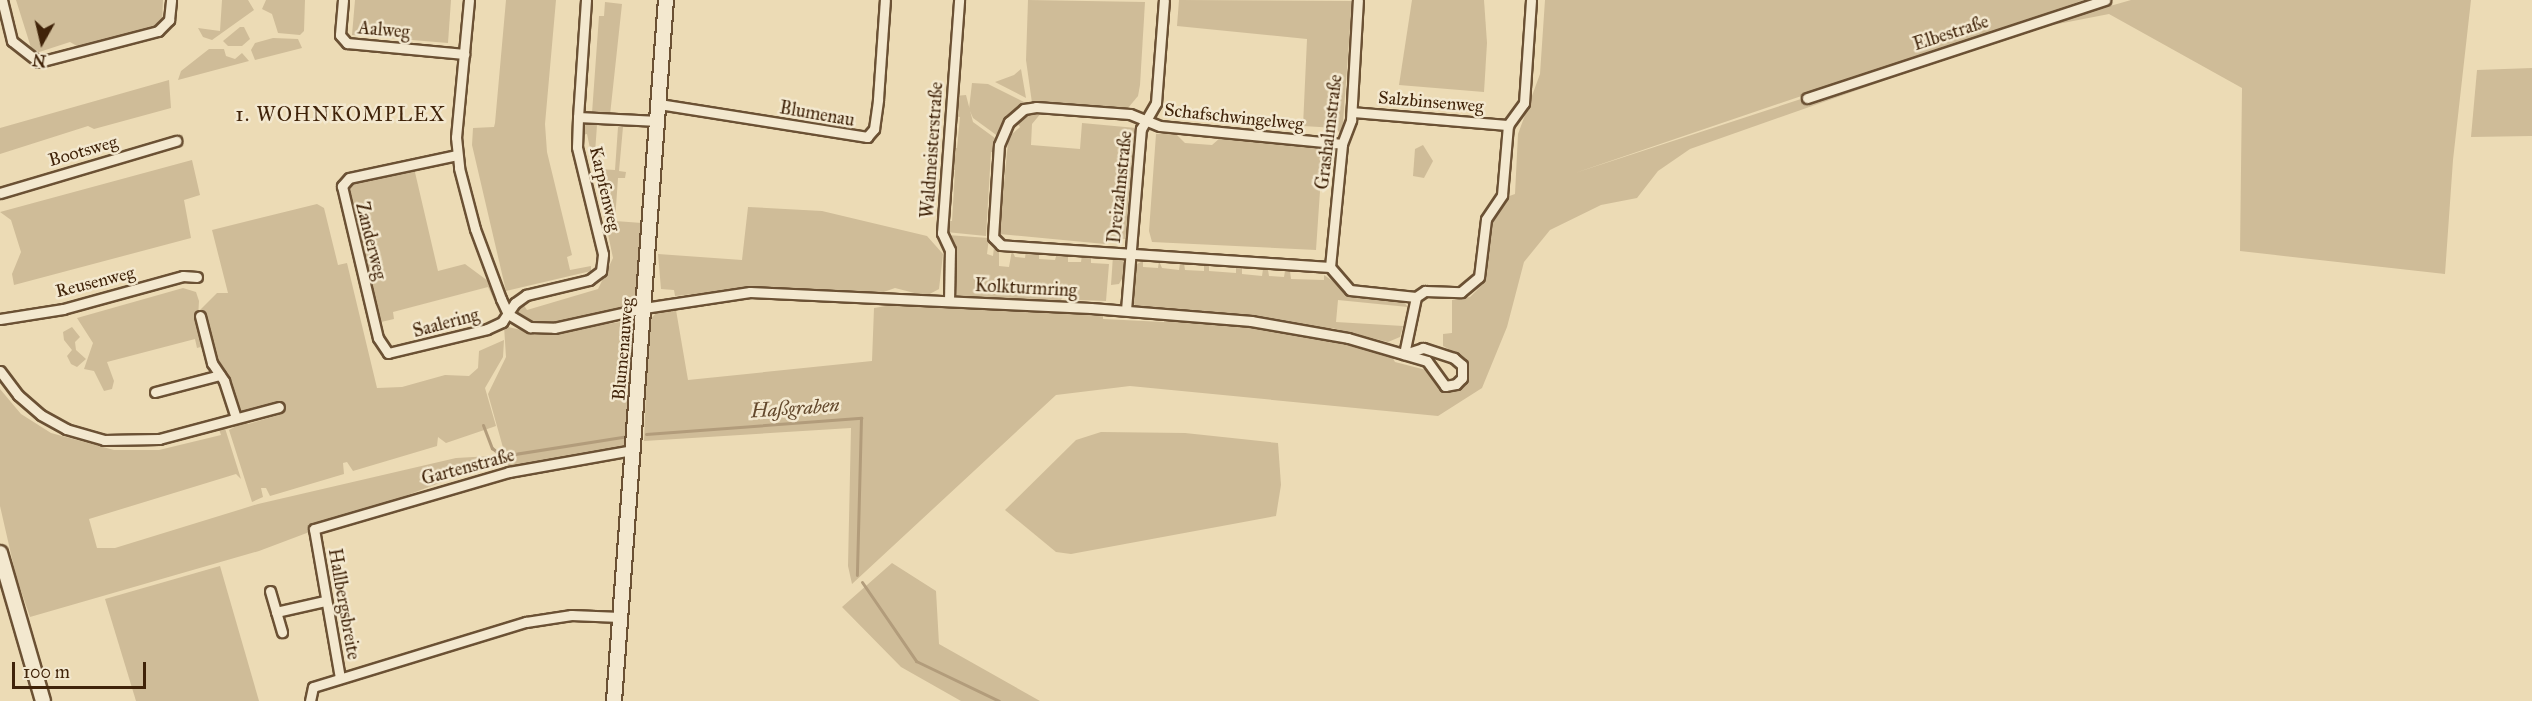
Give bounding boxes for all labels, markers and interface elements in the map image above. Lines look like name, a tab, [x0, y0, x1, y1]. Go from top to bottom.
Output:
street label: Elbestraße	[1911, 11, 1991, 55]
north arrow	[12, 12, 72, 72]
street label: Aalweg	[357, 17, 411, 43]
text: N	[31, 50, 47, 71]
street label: Grashalmstraße	[1311, 73, 1347, 191]
street label: Waldmeisterstraße	[916, 81, 948, 219]
street label: Salzbinsenweg	[1377, 87, 1485, 117]
street label: Blumenau	[778, 97, 856, 131]
street label: Schafschwingelweg	[1163, 99, 1305, 135]
district label: 1. WOHNKOMPLEX	[236, 102, 446, 126]
street label: Dreizahnstraße	[1103, 130, 1137, 244]
street label: Bootsweg	[46, 131, 120, 171]
street label: Karpfenweg	[585, 144, 625, 234]
street label: Zanderweg	[351, 200, 391, 282]
street label: Reusenweg	[53, 262, 137, 302]
street label: Kolkturmring	[974, 275, 1078, 301]
street label: Blumenauweg	[608, 297, 638, 401]
street label: Saalering	[411, 304, 481, 342]
water label: Haßgraben	[750, 393, 840, 423]
street label: Gartenstraße	[419, 444, 517, 490]
street label: Hallbergsbreite	[324, 547, 364, 661]
scale bar	[15, 650, 148, 688]
text: 100 m	[23, 661, 70, 683]

